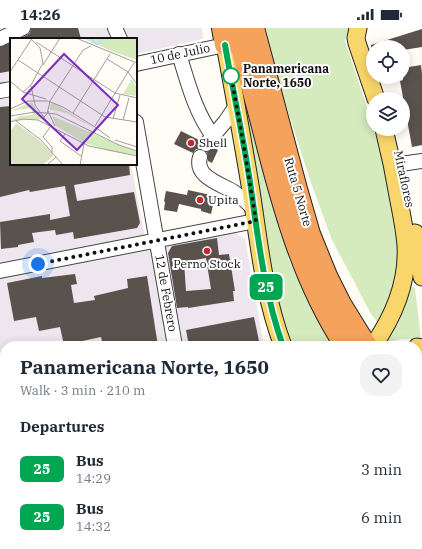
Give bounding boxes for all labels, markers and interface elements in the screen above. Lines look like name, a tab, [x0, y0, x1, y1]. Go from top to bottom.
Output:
text: 14:26	[20, 5, 61, 24]
inset map	[10, 38, 137, 165]
street label: 10 de Julio	[149, 40, 211, 67]
map controls	[366, 40, 410, 136]
button: locate	[366, 40, 410, 84]
place label: Panamericana Norte, 1650	[243, 61, 329, 90]
marker: Panamericana Norte, 1650	[222, 67, 240, 85]
button: layers	[366, 92, 410, 136]
place label: Shell	[199, 135, 228, 150]
marker: Shell	[186, 138, 196, 148]
street label: Miraflores	[391, 149, 418, 209]
street label: Ruta 5 Norte	[281, 156, 315, 228]
place label: Upita	[208, 192, 239, 207]
marker: Upita	[195, 195, 205, 205]
marker: Perno Stock	[202, 246, 212, 256]
street label: 12 de Febrero	[152, 253, 181, 333]
your location	[28, 254, 48, 274]
place label: Perno Stock	[173, 256, 241, 271]
line badge: 25	[248, 274, 284, 300]
text: 25	[258, 278, 274, 296]
button: heart	[360, 354, 402, 396]
text: Panamericana Norte, 1650	[20, 355, 269, 379]
text: Walk · 3 min · 210 m	[20, 382, 145, 399]
text: Departures	[20, 417, 104, 436]
text: Bus	[76, 451, 104, 470]
text: 25	[34, 460, 50, 478]
text: 3 min	[361, 460, 402, 479]
text: 14:29	[76, 470, 111, 487]
text: Bus	[76, 499, 104, 518]
text: 25	[34, 508, 50, 526]
text: 6 min	[361, 508, 402, 527]
text: 14:32	[76, 518, 111, 535]

